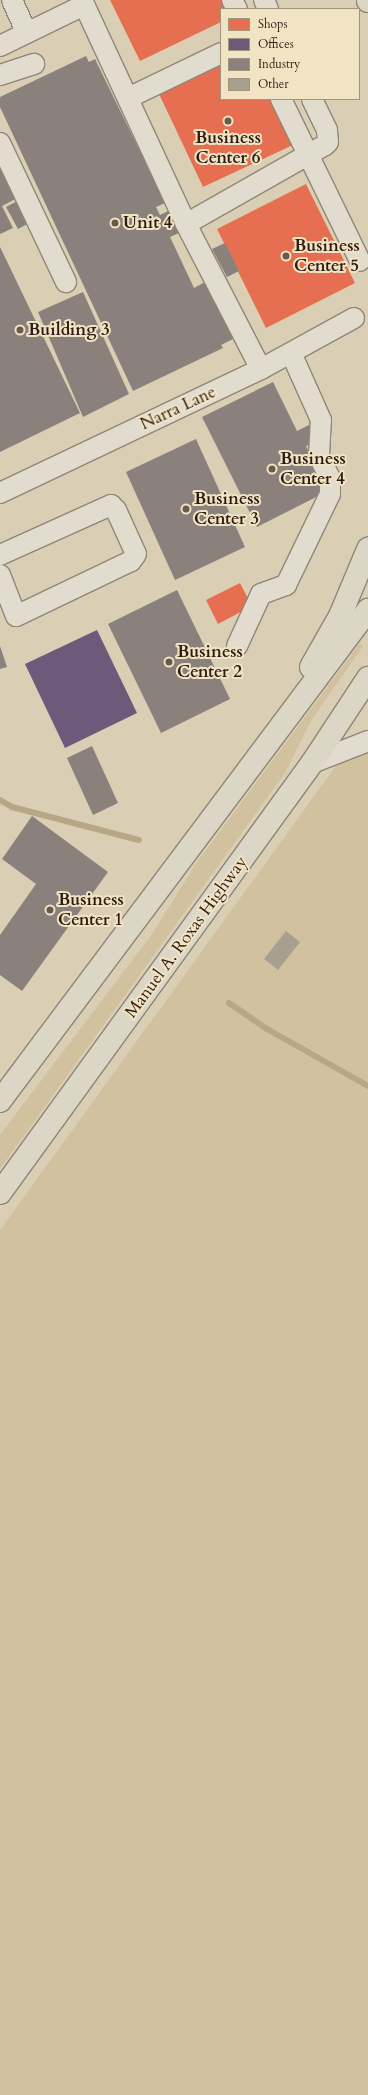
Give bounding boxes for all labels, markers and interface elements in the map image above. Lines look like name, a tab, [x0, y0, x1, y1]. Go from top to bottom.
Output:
legend	[220, 8, 360, 100]
text: Shops	[258, 16, 287, 32]
text: Offices	[258, 36, 294, 52]
text: Industry	[258, 56, 300, 72]
text: Other	[258, 76, 289, 92]
marker: Business Center 6	[223, 116, 233, 126]
place label: Business Center 6	[195, 128, 261, 168]
place label: Unit 4	[123, 213, 172, 233]
marker: Unit 4	[110, 218, 120, 228]
place label: Business Center 5	[294, 236, 360, 276]
marker: Business Center 5	[281, 251, 291, 261]
place label: Building 3	[28, 320, 110, 340]
marker: Building 3	[15, 325, 25, 335]
street label: Narra Lane	[137, 382, 219, 434]
place label: Business Center 4	[280, 449, 346, 489]
marker: Business Center 4	[267, 464, 277, 474]
place label: Business Center 3	[194, 489, 260, 529]
marker: Business Center 3	[181, 504, 191, 514]
place label: Business Center 2	[177, 642, 243, 682]
marker: Business Center 2	[164, 657, 174, 667]
street label: Manuel A. Roxas Highway	[121, 852, 251, 1022]
place label: Business Center 1	[58, 890, 124, 930]
marker: Business Center 1	[45, 905, 55, 915]

